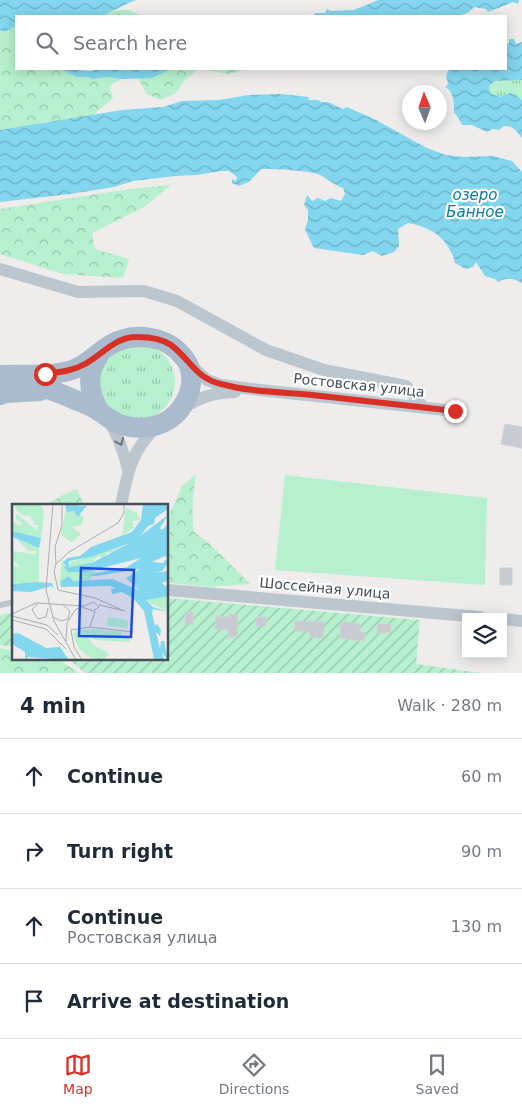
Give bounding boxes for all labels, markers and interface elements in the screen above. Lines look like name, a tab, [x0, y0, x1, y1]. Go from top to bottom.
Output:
search box	[15, 15, 507, 70]
icon: search	[33, 29, 61, 57]
text: Search here	[73, 32, 187, 54]
north arrow	[402, 85, 447, 130]
water label: озеро Банное	[446, 186, 504, 221]
route start	[34, 363, 57, 386]
street label: Ростовская улица	[293, 370, 425, 400]
route end	[444, 400, 467, 423]
one-way arrow	[114, 437, 125, 446]
inset map	[12, 504, 169, 660]
street label: Шоссейная улица	[259, 574, 391, 602]
map controls	[462, 613, 507, 658]
button: layers	[462, 613, 507, 658]
text: 4 min	[20, 694, 86, 718]
text: Walk · 280 m	[397, 696, 502, 715]
icon: ahead	[20, 762, 48, 790]
text: Continue	[67, 765, 163, 787]
text: 60 m	[461, 767, 502, 786]
icon: right	[20, 837, 48, 865]
text: Turn right	[67, 840, 173, 862]
text: 90 m	[461, 842, 502, 861]
text: Continue	[67, 906, 163, 928]
icon: ahead	[20, 912, 48, 940]
text: 130 m	[451, 917, 502, 936]
text: Ростовская улица	[67, 928, 218, 947]
icon: arrive	[20, 987, 48, 1015]
text: Arrive at destination	[67, 990, 289, 1012]
tab: Map	[63, 1051, 93, 1097]
tab: Directions	[219, 1051, 289, 1097]
tab: Saved	[416, 1051, 459, 1097]

